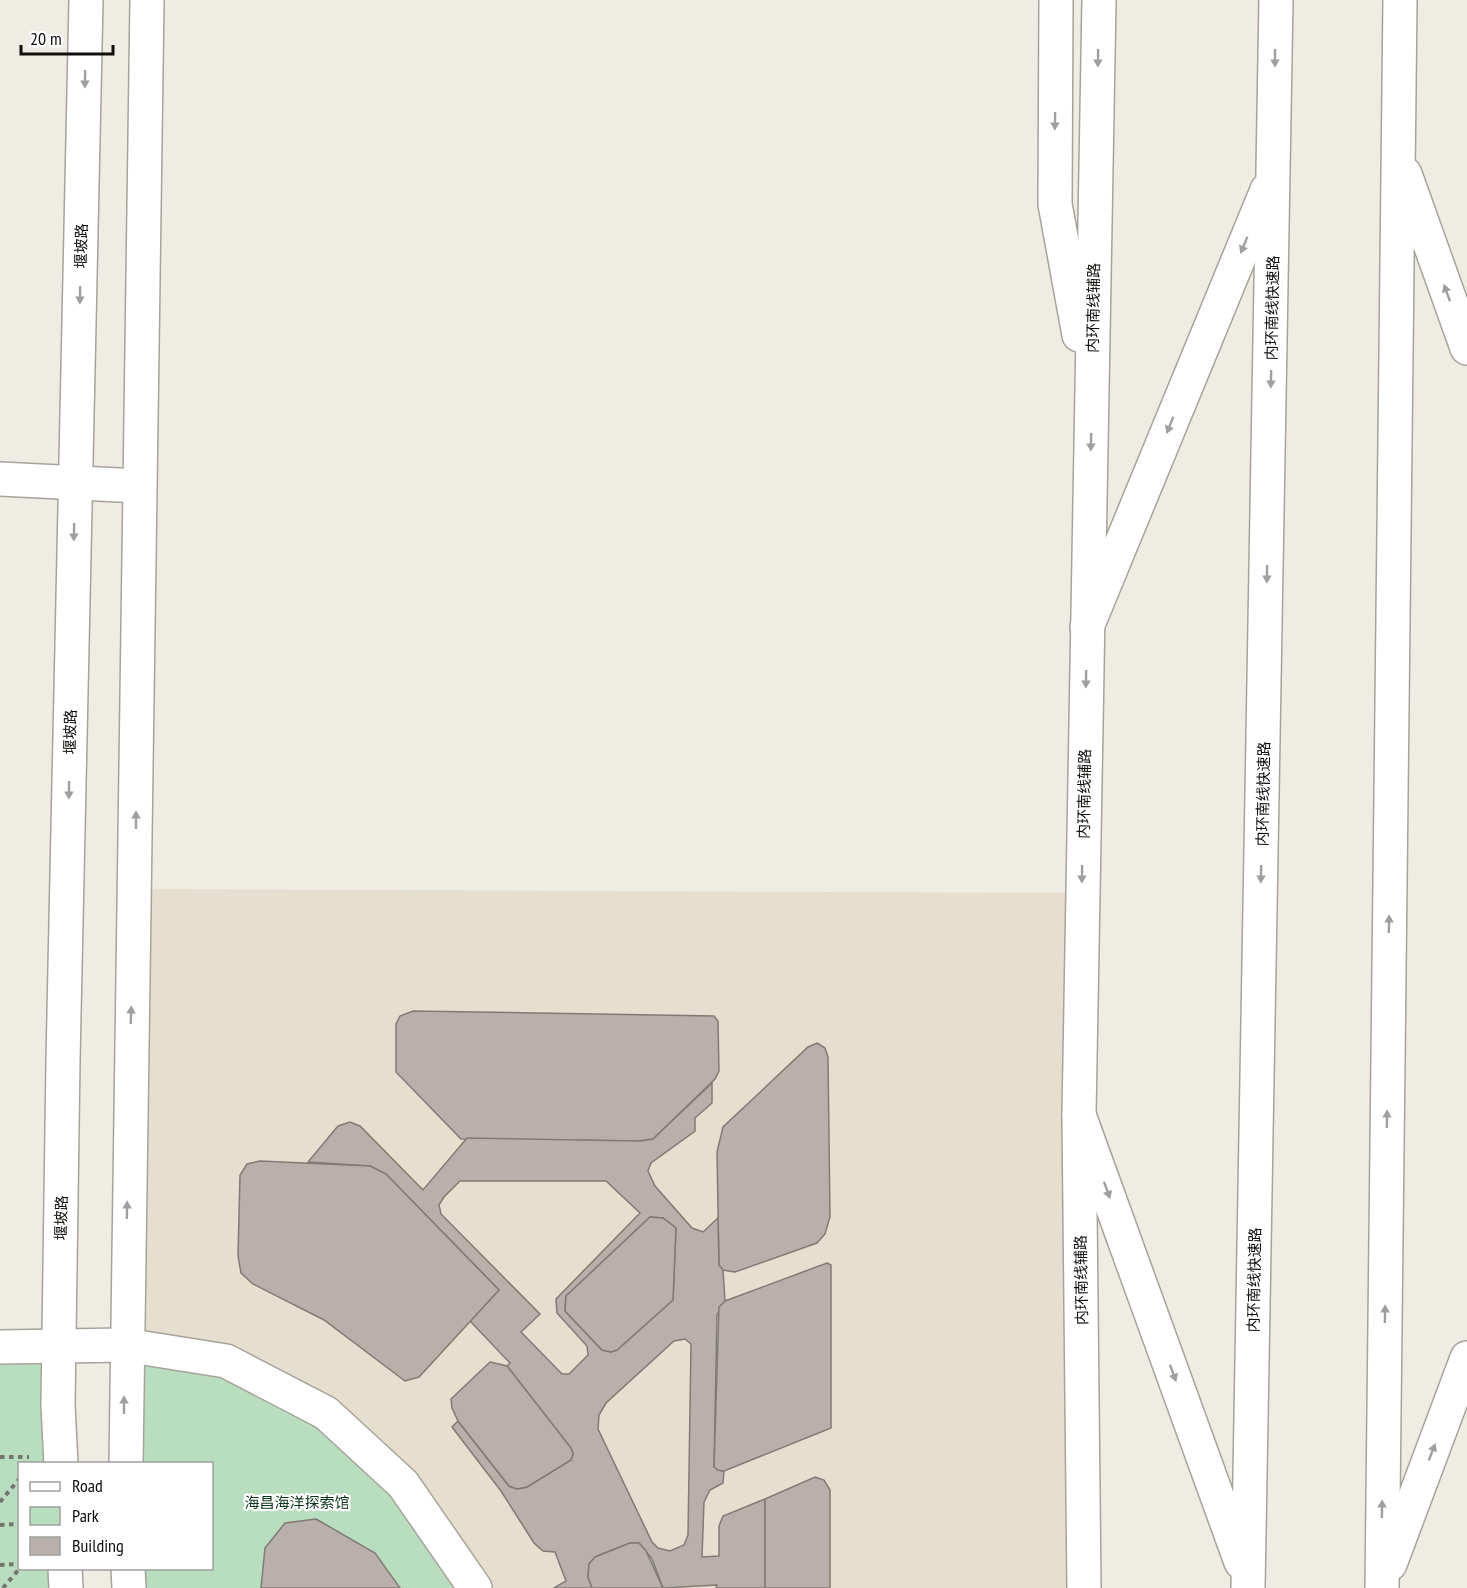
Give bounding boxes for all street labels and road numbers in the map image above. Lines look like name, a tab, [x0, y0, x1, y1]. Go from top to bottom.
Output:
street label: 堰坡路	[71, 223, 91, 269]
street label: 内环南线快速路	[1262, 255, 1282, 361]
street label: 内环南线辅路	[1083, 263, 1103, 353]
street label: 堰坡路	[60, 709, 80, 755]
street label: 内环南线快速路	[1253, 741, 1273, 847]
street label: 内环南线辅路	[1074, 749, 1094, 839]
street label: 堰坡路	[51, 1195, 71, 1241]
street label: 内环南线快速路	[1244, 1227, 1264, 1333]
street label: 内环南线辅路	[1071, 1235, 1091, 1325]

